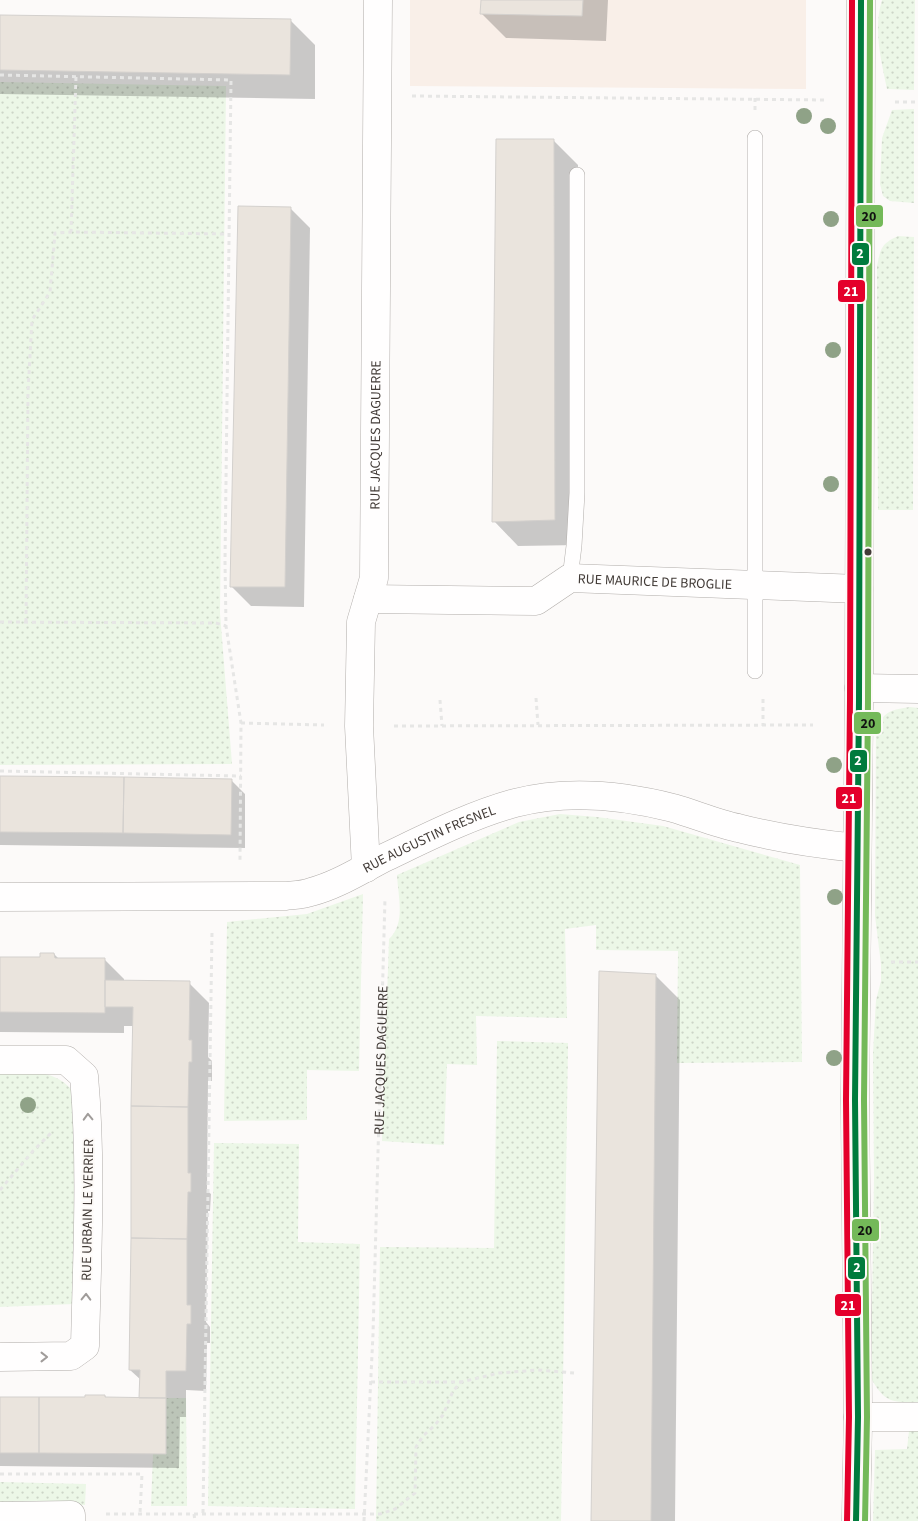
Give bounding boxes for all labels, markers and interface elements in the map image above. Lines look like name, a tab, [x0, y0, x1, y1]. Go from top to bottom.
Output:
line badge: 20	[855, 204, 884, 228]
text: 20	[862, 207, 876, 227]
line badge: 2	[851, 242, 870, 266]
text: 2	[856, 244, 864, 264]
line badge: 21	[837, 279, 866, 303]
text: 21	[844, 282, 858, 302]
street label: RUE JACQUES DAGUERRE	[365, 360, 387, 510]
unlabelled marker	[863, 547, 873, 557]
street label: RUE MAURICE DE BROGLIE	[577, 569, 732, 595]
line badge: 20	[853, 711, 882, 735]
text: 20	[861, 714, 875, 734]
line badge: 2	[849, 749, 868, 773]
text: 2	[854, 751, 862, 771]
line badge: 21	[835, 786, 863, 810]
text: 21	[842, 789, 856, 809]
street label: RUE AUGUSTIN FRESNEL	[359, 801, 499, 879]
street label: RUE JACQUES DAGUERRE	[369, 985, 394, 1135]
one-way arrow	[82, 1113, 93, 1121]
street label: RUE URBAIN LE VERRIER	[77, 1139, 99, 1281]
line badge: 20	[851, 1218, 880, 1242]
text: 20	[858, 1221, 872, 1241]
line badge: 2	[847, 1256, 866, 1280]
text: 2	[853, 1258, 861, 1278]
one-way arrow	[81, 1293, 91, 1301]
line badge: 21	[834, 1293, 862, 1317]
text: 21	[841, 1296, 855, 1316]
one-way arrow	[41, 1351, 49, 1362]

